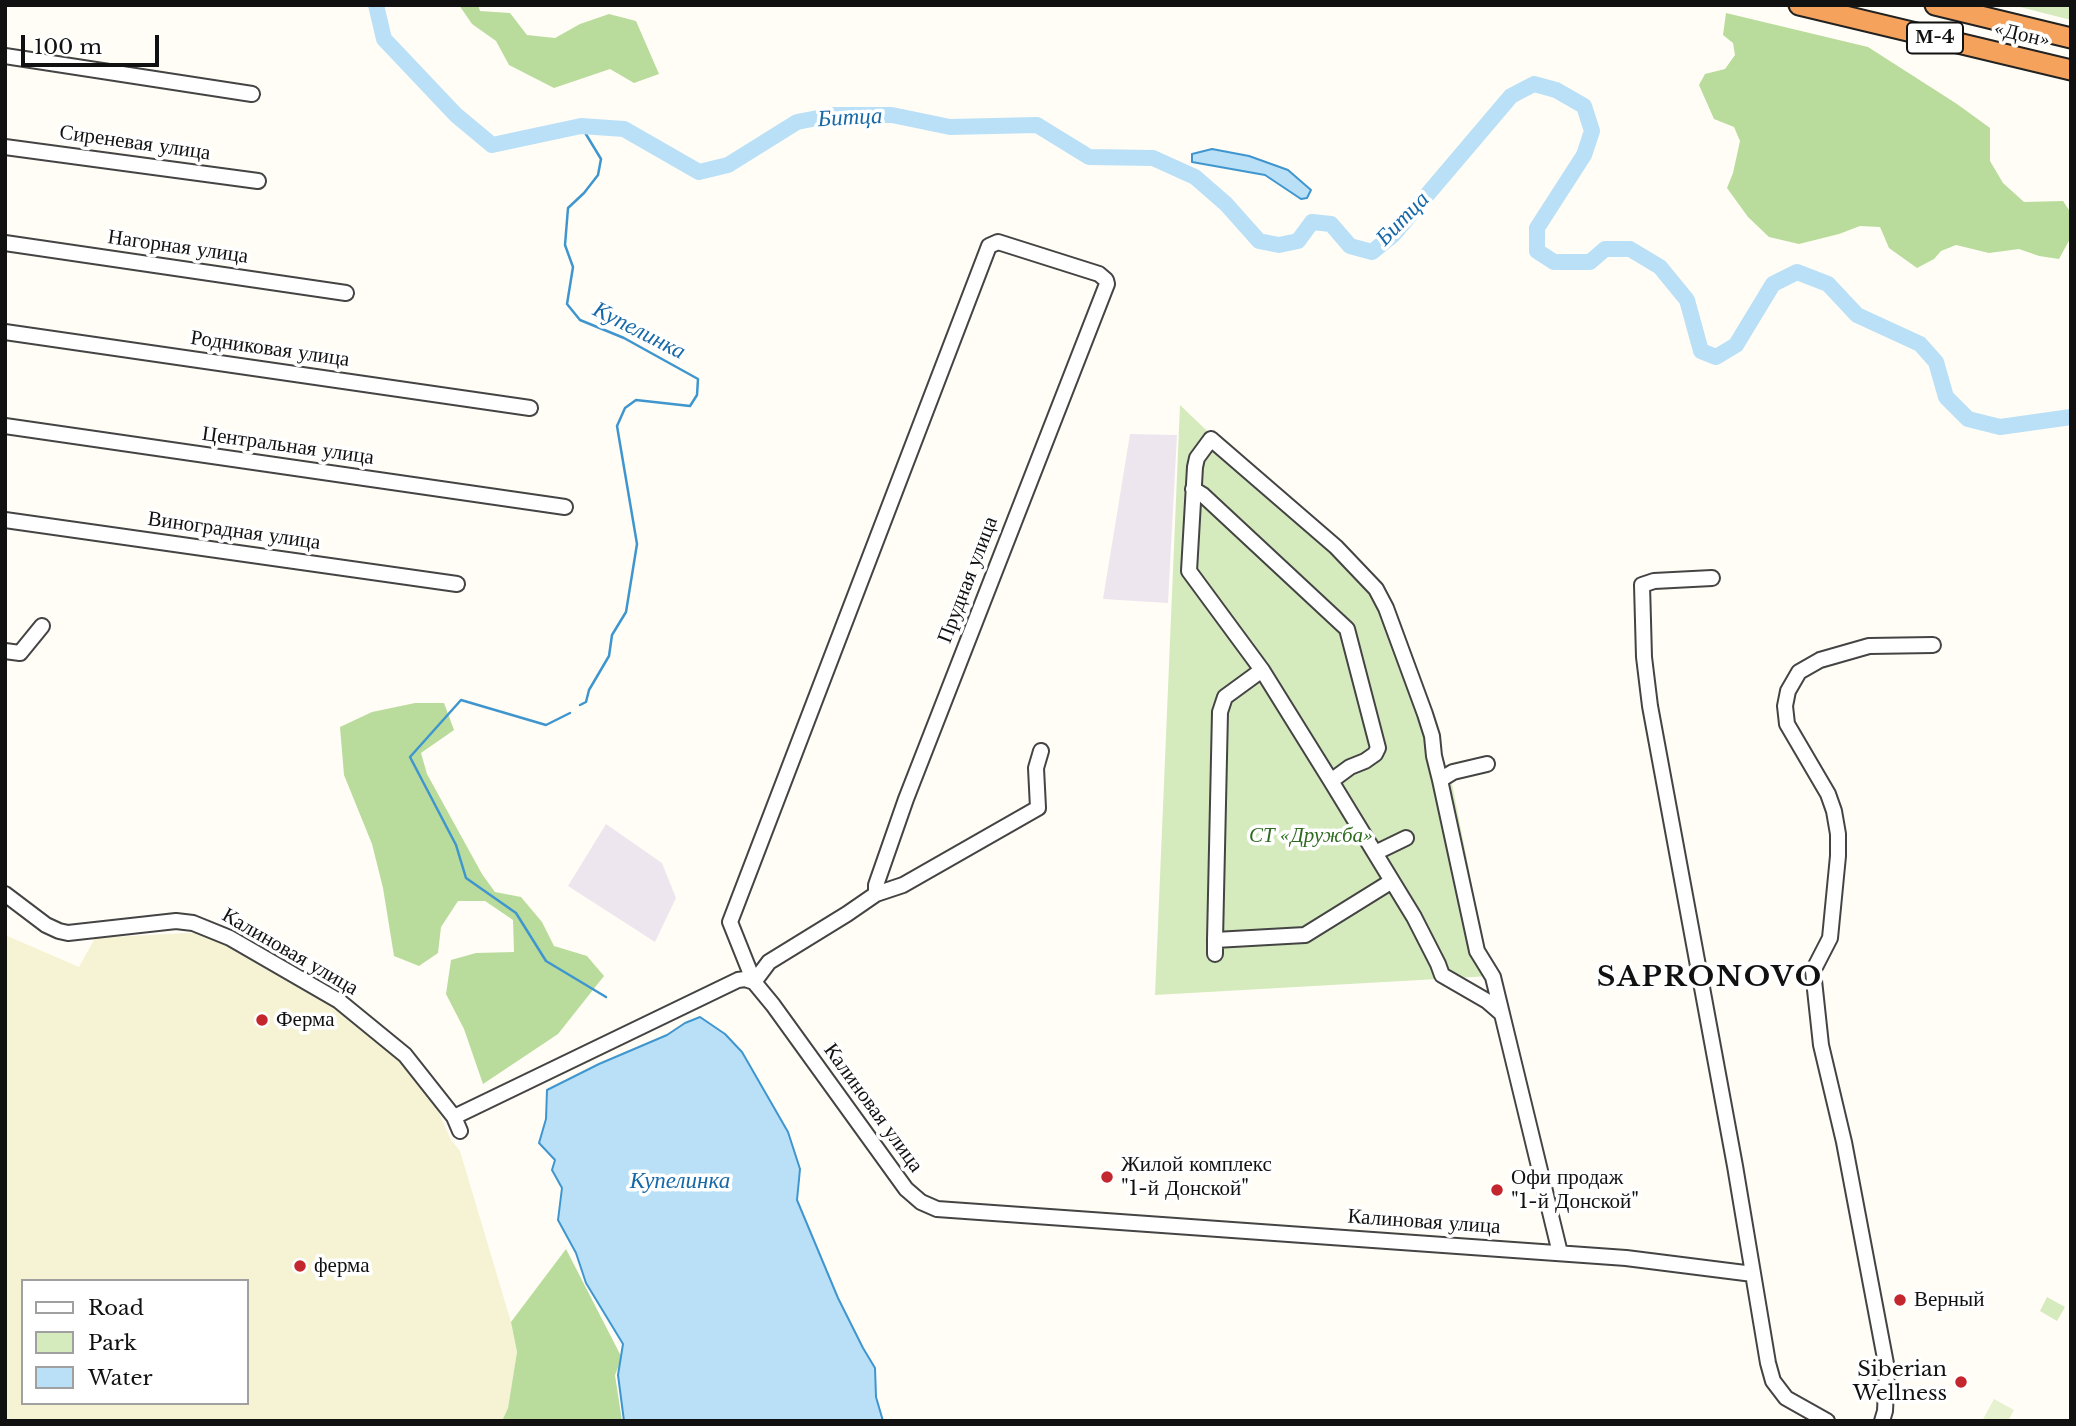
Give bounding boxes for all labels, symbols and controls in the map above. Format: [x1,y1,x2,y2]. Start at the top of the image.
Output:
street label: «Дон» [1992,16,2052,54]
scale bar [24,21,163,65]
road number: М-4 [1907,22,1963,54]
text: 100 m [34,34,102,60]
water label: Битца [817,103,883,133]
street label: Сиреневая улица [58,120,212,166]
water label: Битца [1371,186,1435,252]
street label: Нагорная улица [106,225,250,269]
water label: Купелинка [588,296,690,366]
street label: Родниковая улица [189,325,351,373]
street label: Центральная улица [200,421,376,471]
street label: Виноградная улица [146,506,322,556]
street label: Прудная улица [932,513,1004,647]
park label: СТ «Дружба» [1249,823,1373,849]
street label: Калиновая улица [217,903,363,1001]
district label: SAPRONOVO [1598,961,1822,995]
place label: Ферма [276,1007,335,1033]
marker: Ферма [254,1012,270,1028]
street label: Калиновая улица [818,1039,928,1177]
place label: Жилой комплекс "1-й Донской" [1121,1152,1272,1202]
place label: Офи продаж "1-й Донской" [1511,1165,1639,1215]
water label: Купелинка [630,1168,730,1196]
marker: Жилой комплекс "1-й Донской" [1099,1169,1115,1185]
marker: Офи продаж "1-й Донской" [1489,1182,1505,1198]
street label: Калиновая улица [1347,1204,1501,1240]
place label: ферма [314,1253,370,1279]
marker: ферма [292,1258,308,1274]
legend [21,1279,248,1405]
place label: Верный [1914,1287,1984,1313]
marker: Верный [1892,1292,1908,1308]
text: Road [88,1295,144,1321]
text: Park [88,1330,137,1356]
place label: Siberian Wellness [1853,1357,1947,1407]
text: Water [88,1365,152,1391]
marker: Siberian Wellness [1953,1374,1969,1390]

